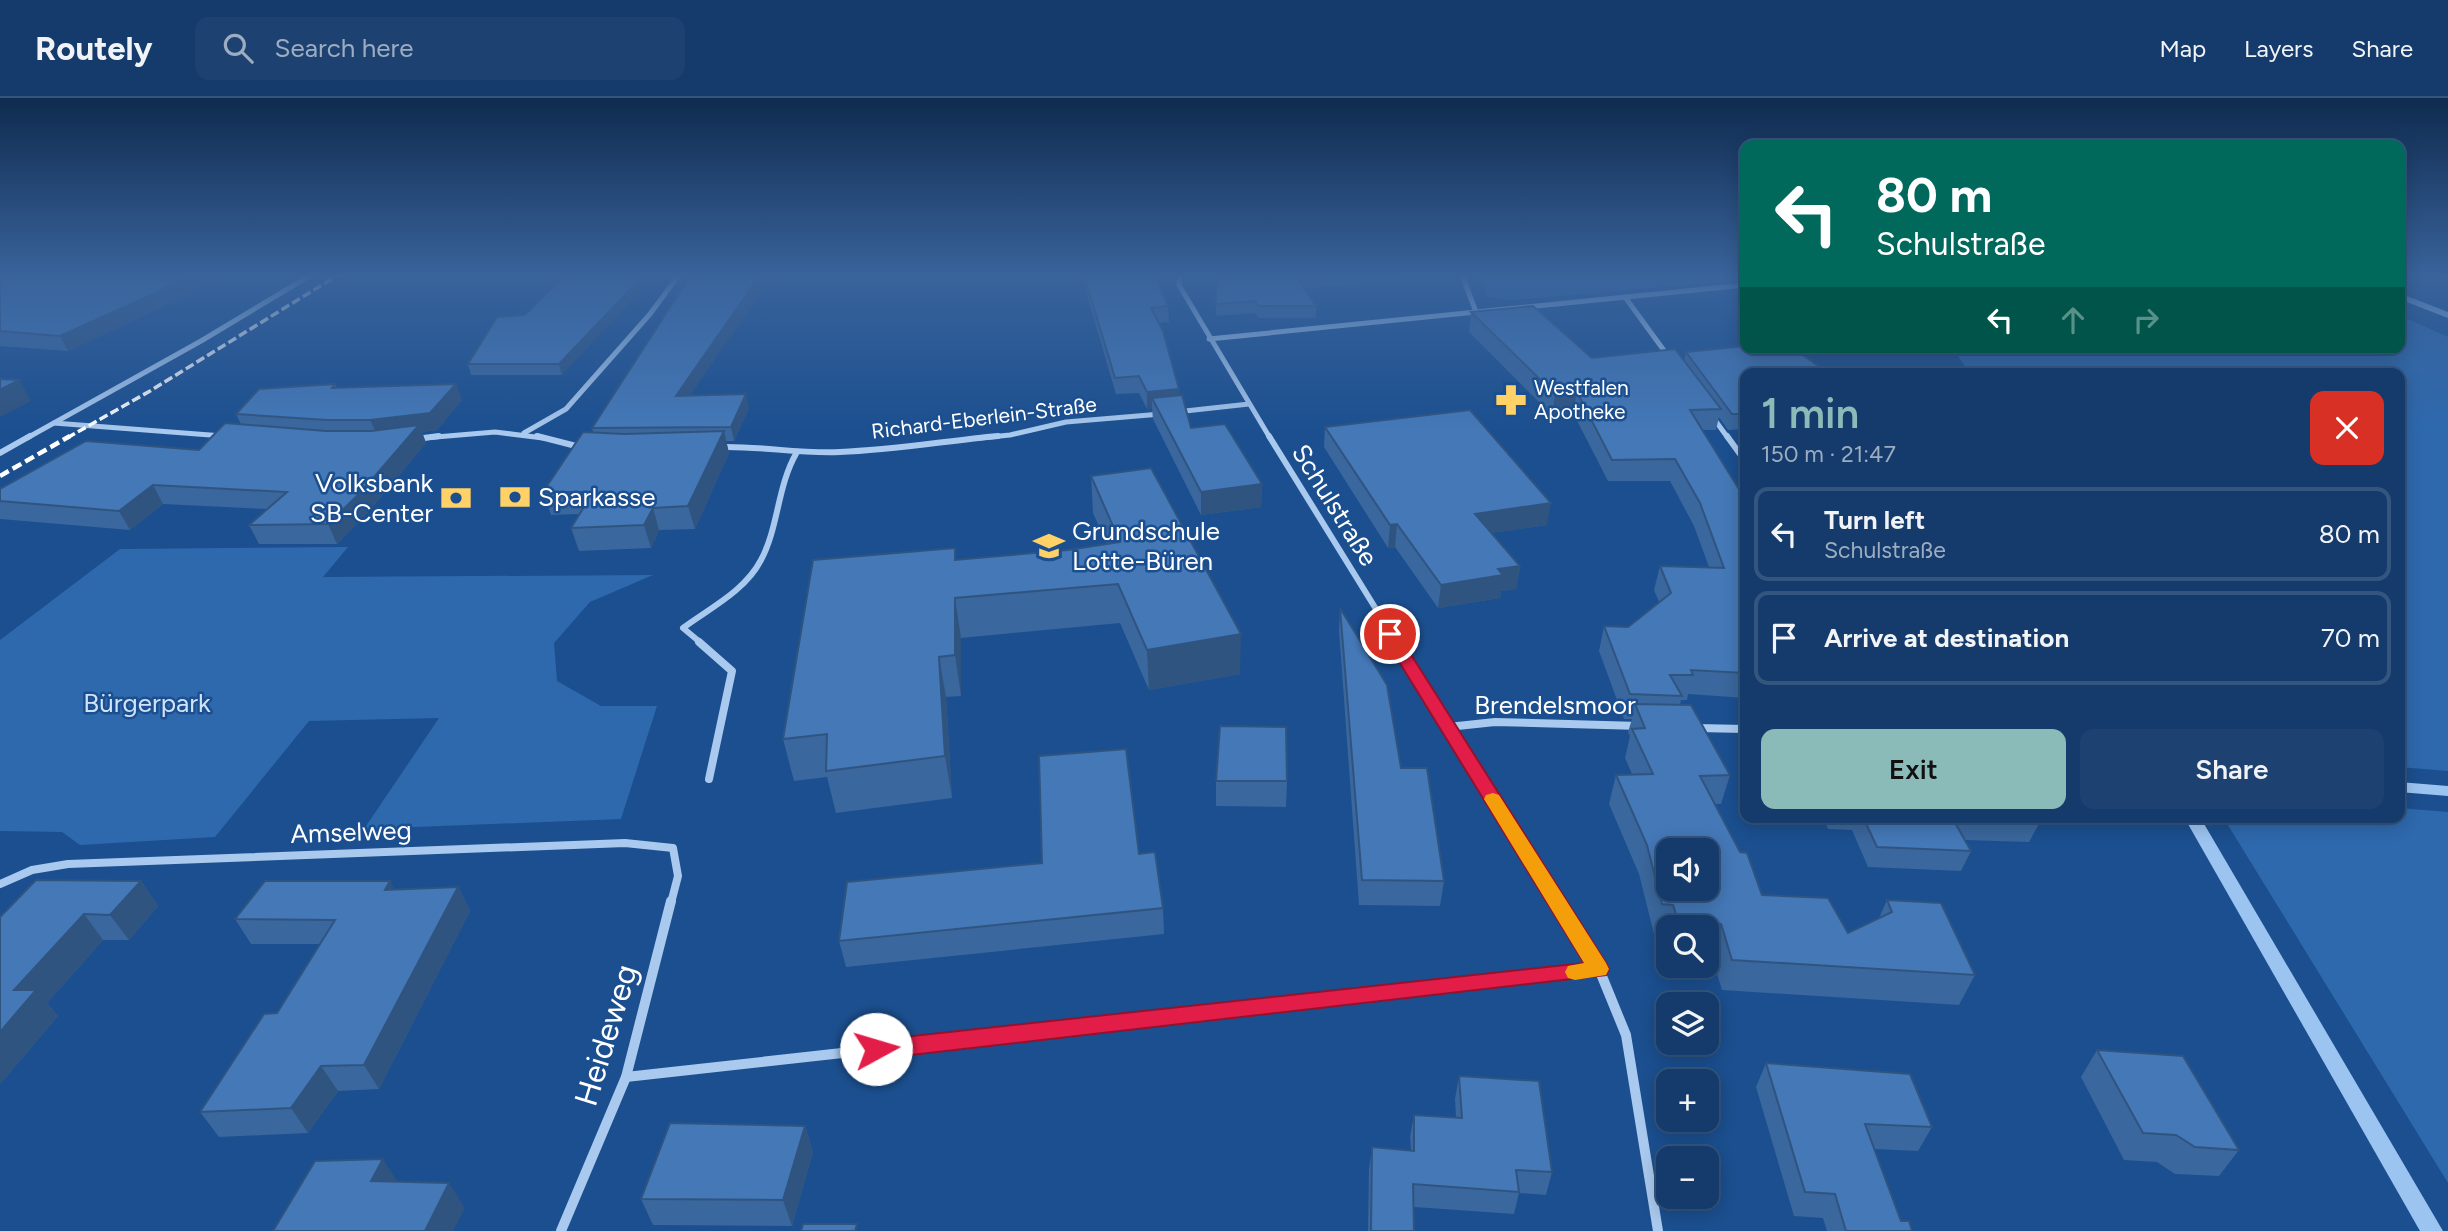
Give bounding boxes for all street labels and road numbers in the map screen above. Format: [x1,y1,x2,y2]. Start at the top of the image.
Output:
street label: Richard-Eberlein-Straße [870,391,1098,444]
street label: Schulstraße [1285,438,1385,572]
street label: Brendelsmoor [1474,689,1636,721]
street label: Amselweg [290,814,412,850]
street label: Heideweg [567,960,645,1110]

